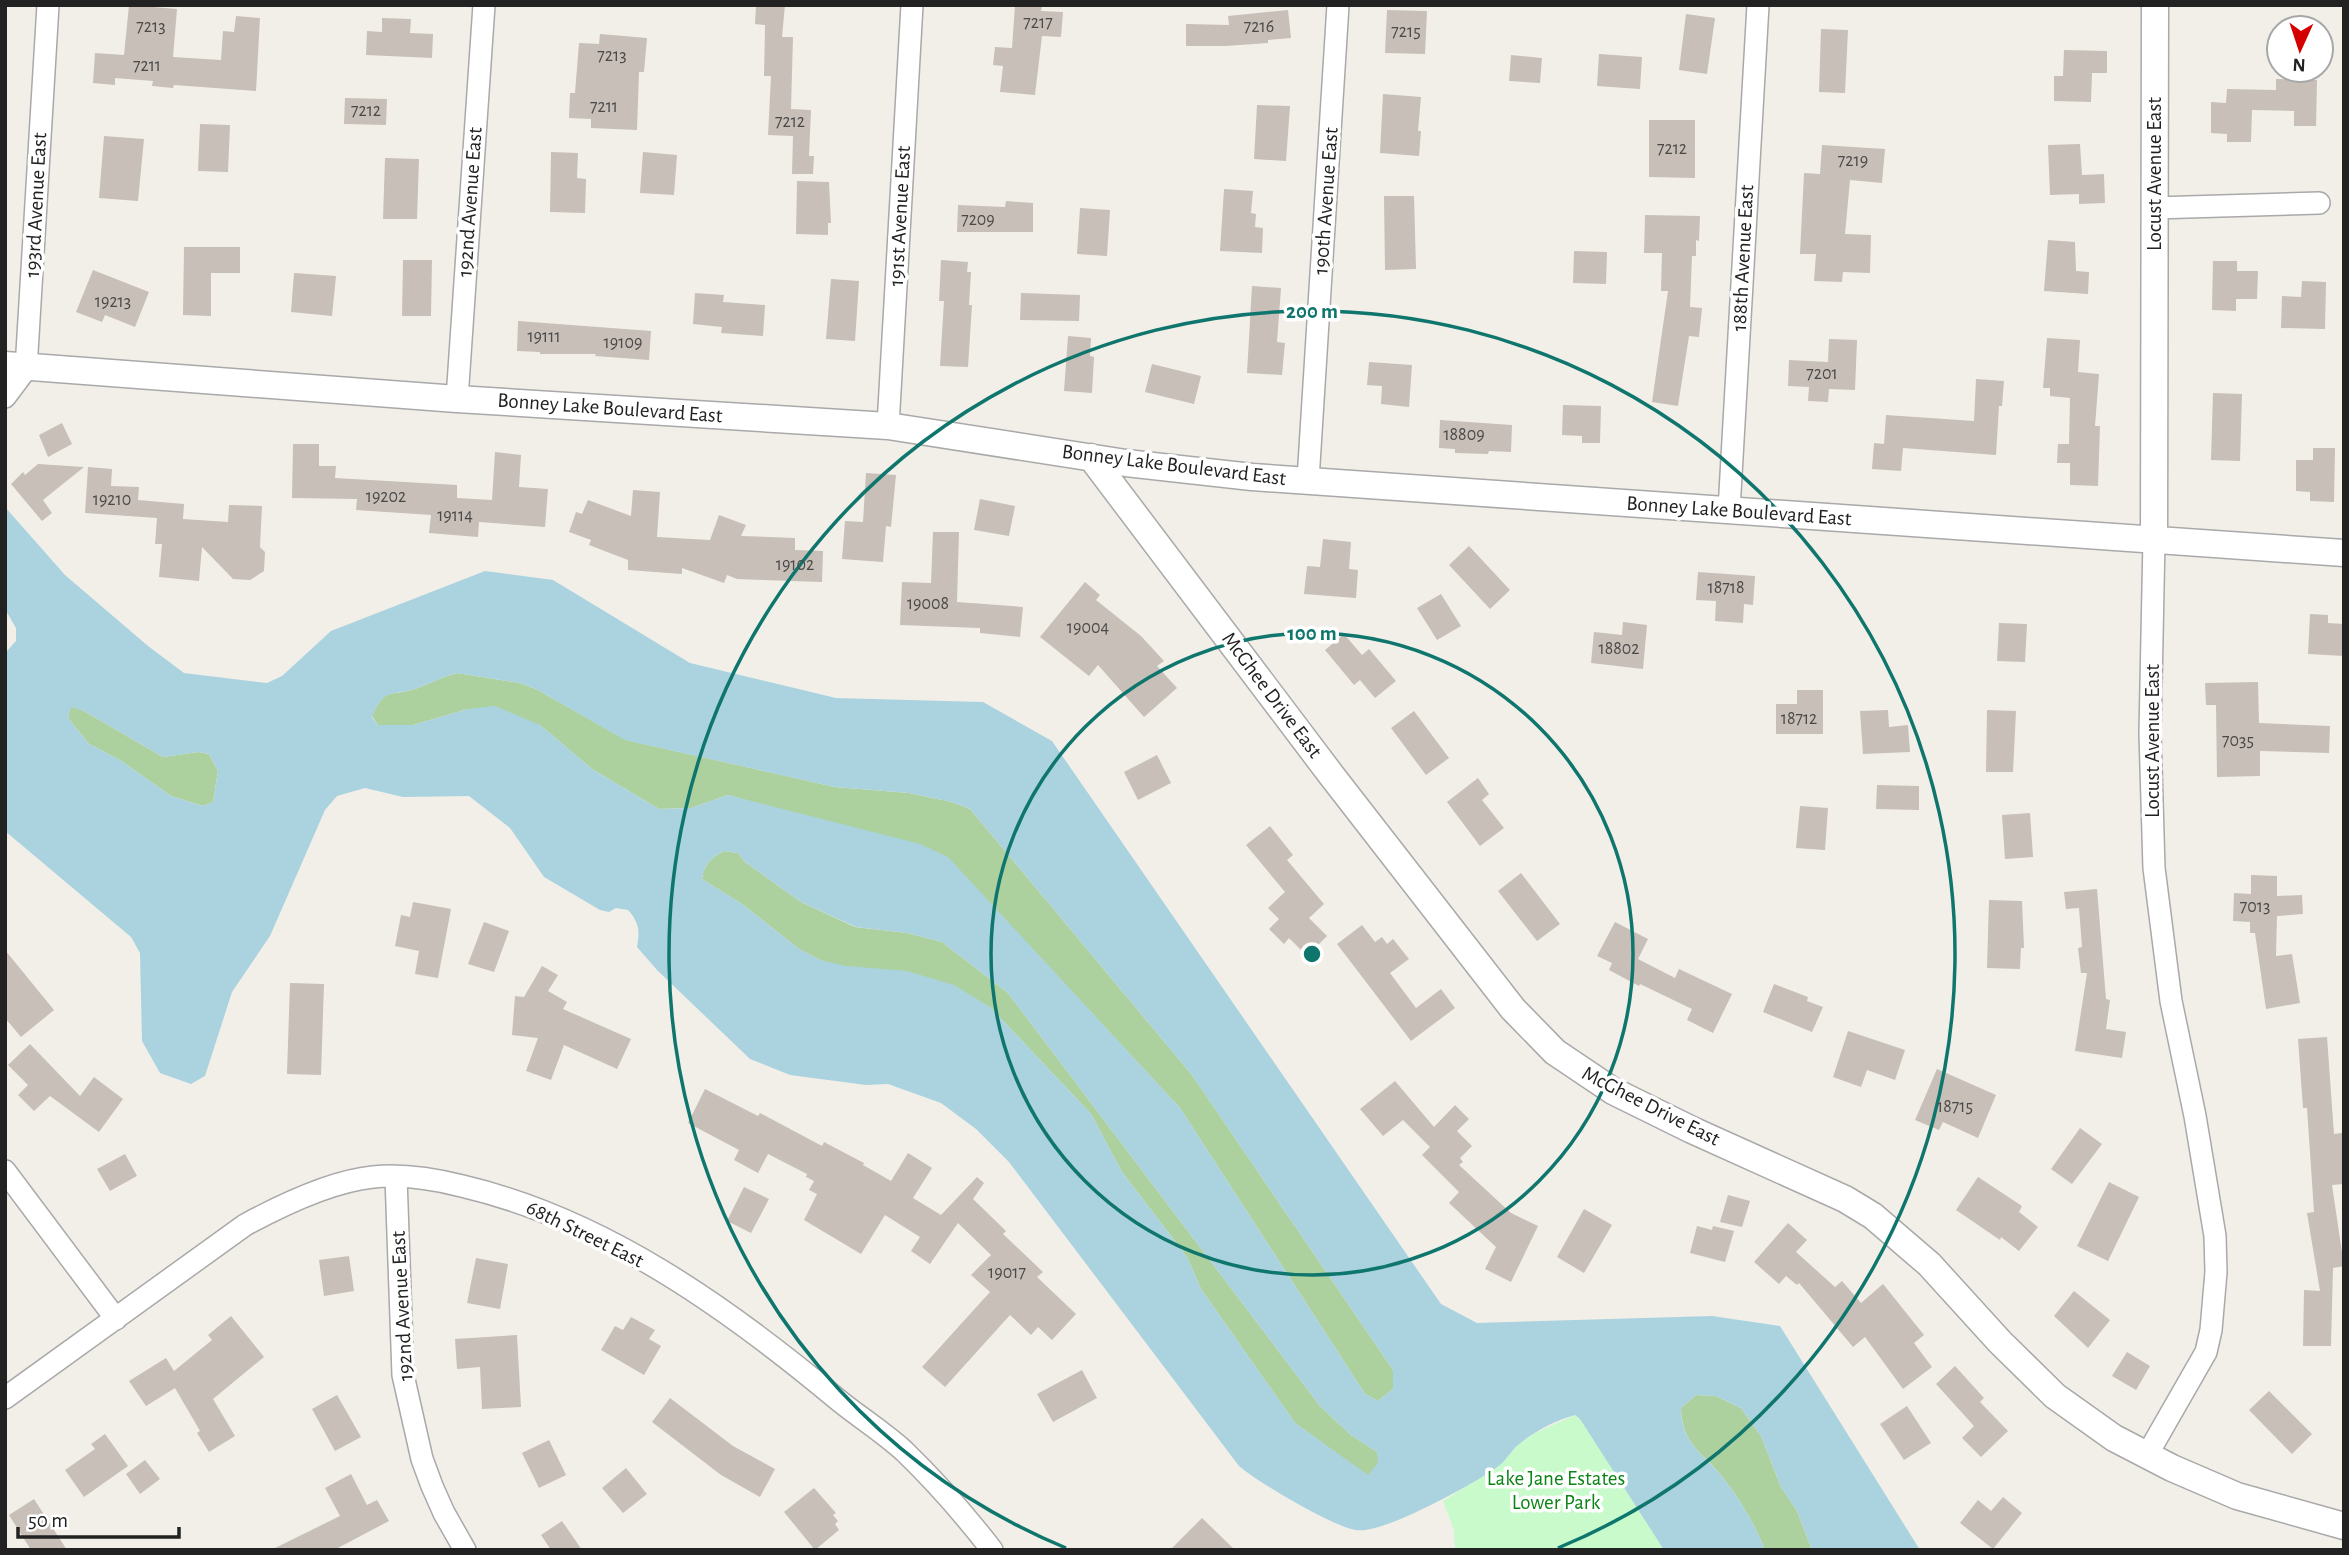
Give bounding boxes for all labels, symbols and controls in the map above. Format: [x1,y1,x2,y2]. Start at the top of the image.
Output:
house number: 7217 [1023,14,1053,32]
north arrow [2265,14,2335,84]
house number: 7213 [136,18,166,36]
house number: 7216 [1244,18,1274,36]
house number: 7215 [1391,23,1421,41]
house number: 7213 [597,47,627,65]
text: N [2292,55,2306,74]
house number: 7211 [133,57,161,75]
street label: Locust Avenue East [2144,97,2165,251]
house number: 7211 [590,98,618,116]
house number: 7212 [351,102,381,120]
house number: 7212 [775,113,805,131]
street label: 192nd Avenue East [454,126,486,278]
street label: 190th Avenue East [1310,126,1342,275]
street label: 193rd Avenue East [22,132,50,278]
house number: 7212 [1657,140,1687,158]
street label: 191st Avenue East [886,145,914,287]
house number: 7219 [1838,152,1868,170]
street label: 188th Avenue East [1729,184,1757,332]
house number: 7209 [961,211,995,229]
house number: 19213 [95,293,131,311]
text: 200 m [1286,301,1338,322]
house number: 19111 [527,328,561,346]
house number: 19109 [604,334,642,352]
house number: 7201 [1806,365,1838,383]
street label: Bonney Lake Boulevard East [497,390,724,426]
house number: 18809 [1443,426,1485,444]
street label: Bonney Lake Boulevard East [1061,441,1288,489]
house number: 19202 [366,488,406,506]
house number: 19210 [93,491,131,509]
street label: Bonney Lake Boulevard East [1626,493,1853,529]
house number: 19114 [437,507,473,525]
house number: 19102 [776,556,814,574]
house number: 18718 [1708,579,1744,597]
house number: 19008 [907,595,949,613]
house number: 19004 [1067,619,1109,637]
text: 100 m [1287,623,1337,644]
street label: McGhee Drive East [1218,628,1326,762]
house number: 18802 [1599,640,1639,658]
street label: Locust Avenue East [2142,664,2163,818]
house number: 18712 [1781,710,1817,728]
house number: 7035 [2222,732,2254,750]
house number: 7013 [2240,898,2270,916]
centre of rings [1300,942,1324,966]
street label: McGhee Drive East [1579,1062,1723,1150]
house number: 18715 [1937,1098,1973,1116]
street label: 68th Street East [523,1197,647,1272]
street label: 192nd Avenue East [388,1230,416,1382]
house number: 19017 [988,1264,1026,1282]
park label: Lake Jane Estates Lower Park [1487,1468,1625,1513]
scale bar [18,1496,178,1540]
text: 50 m [28,1510,68,1531]

